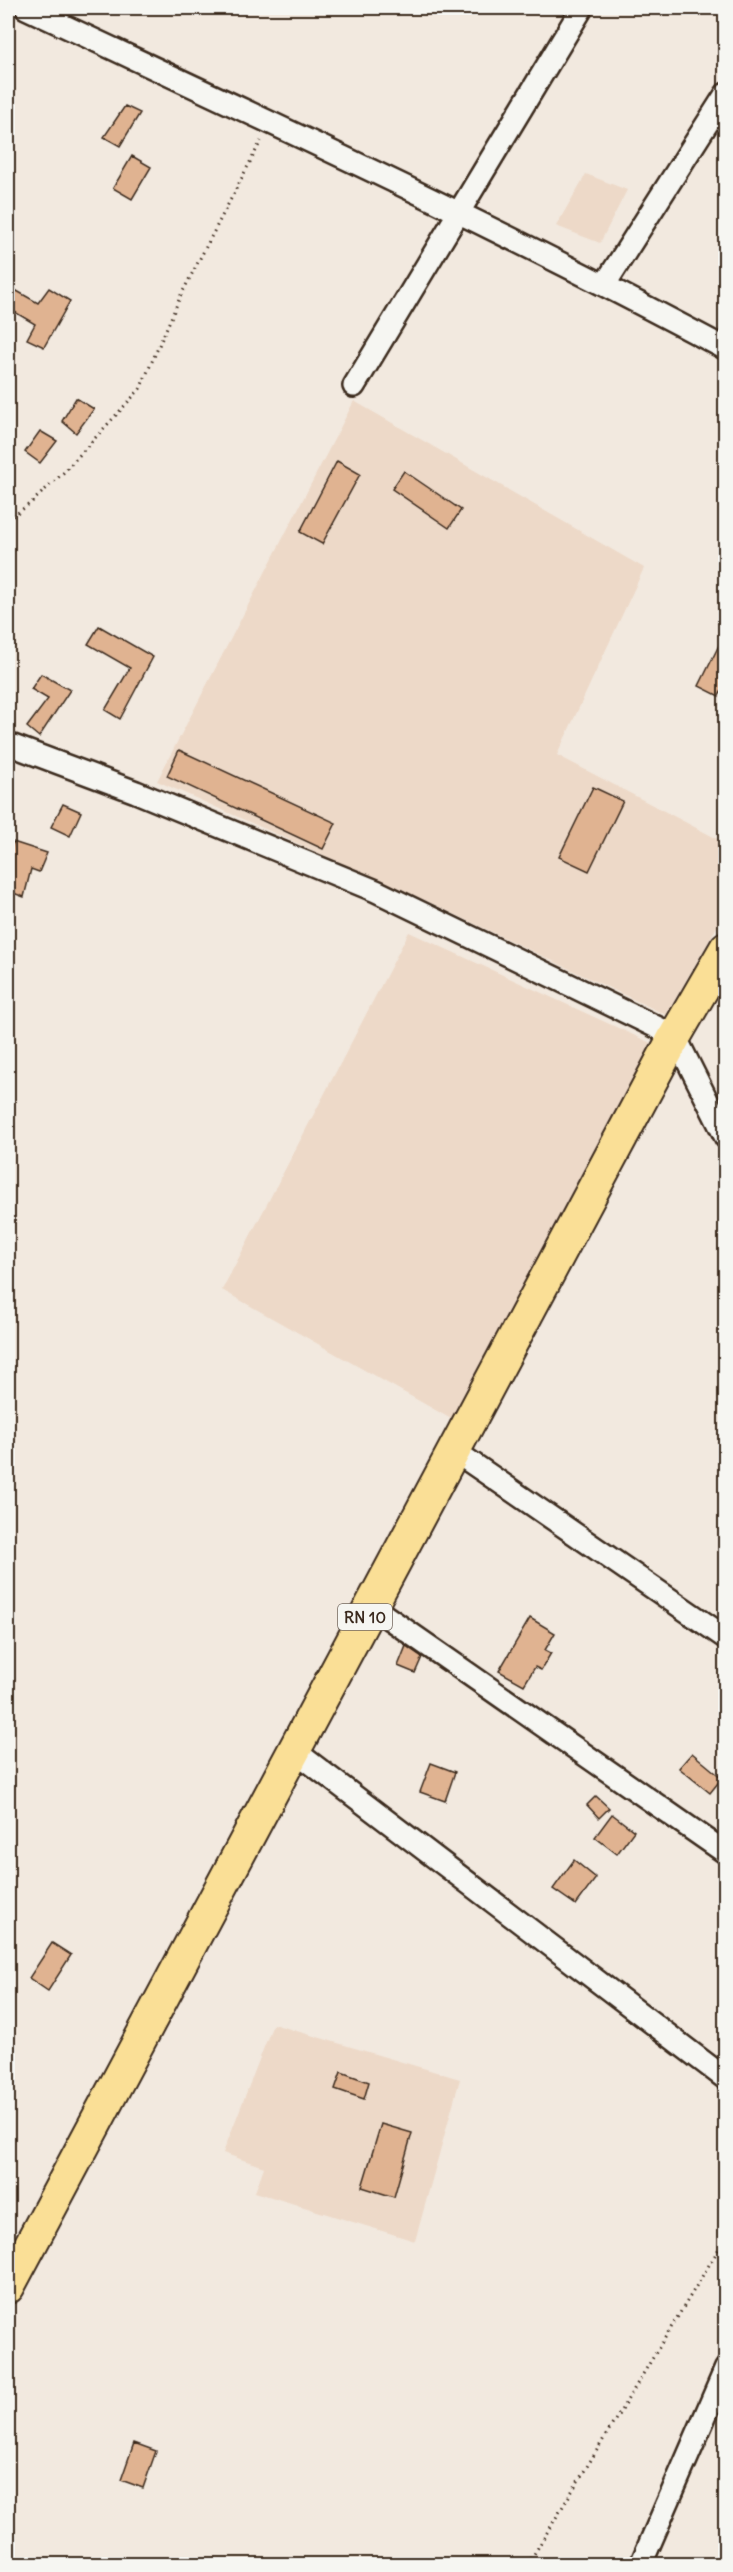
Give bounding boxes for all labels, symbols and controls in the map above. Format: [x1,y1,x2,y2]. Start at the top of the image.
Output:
road number: RN 10 [338,1604,392,1630]

